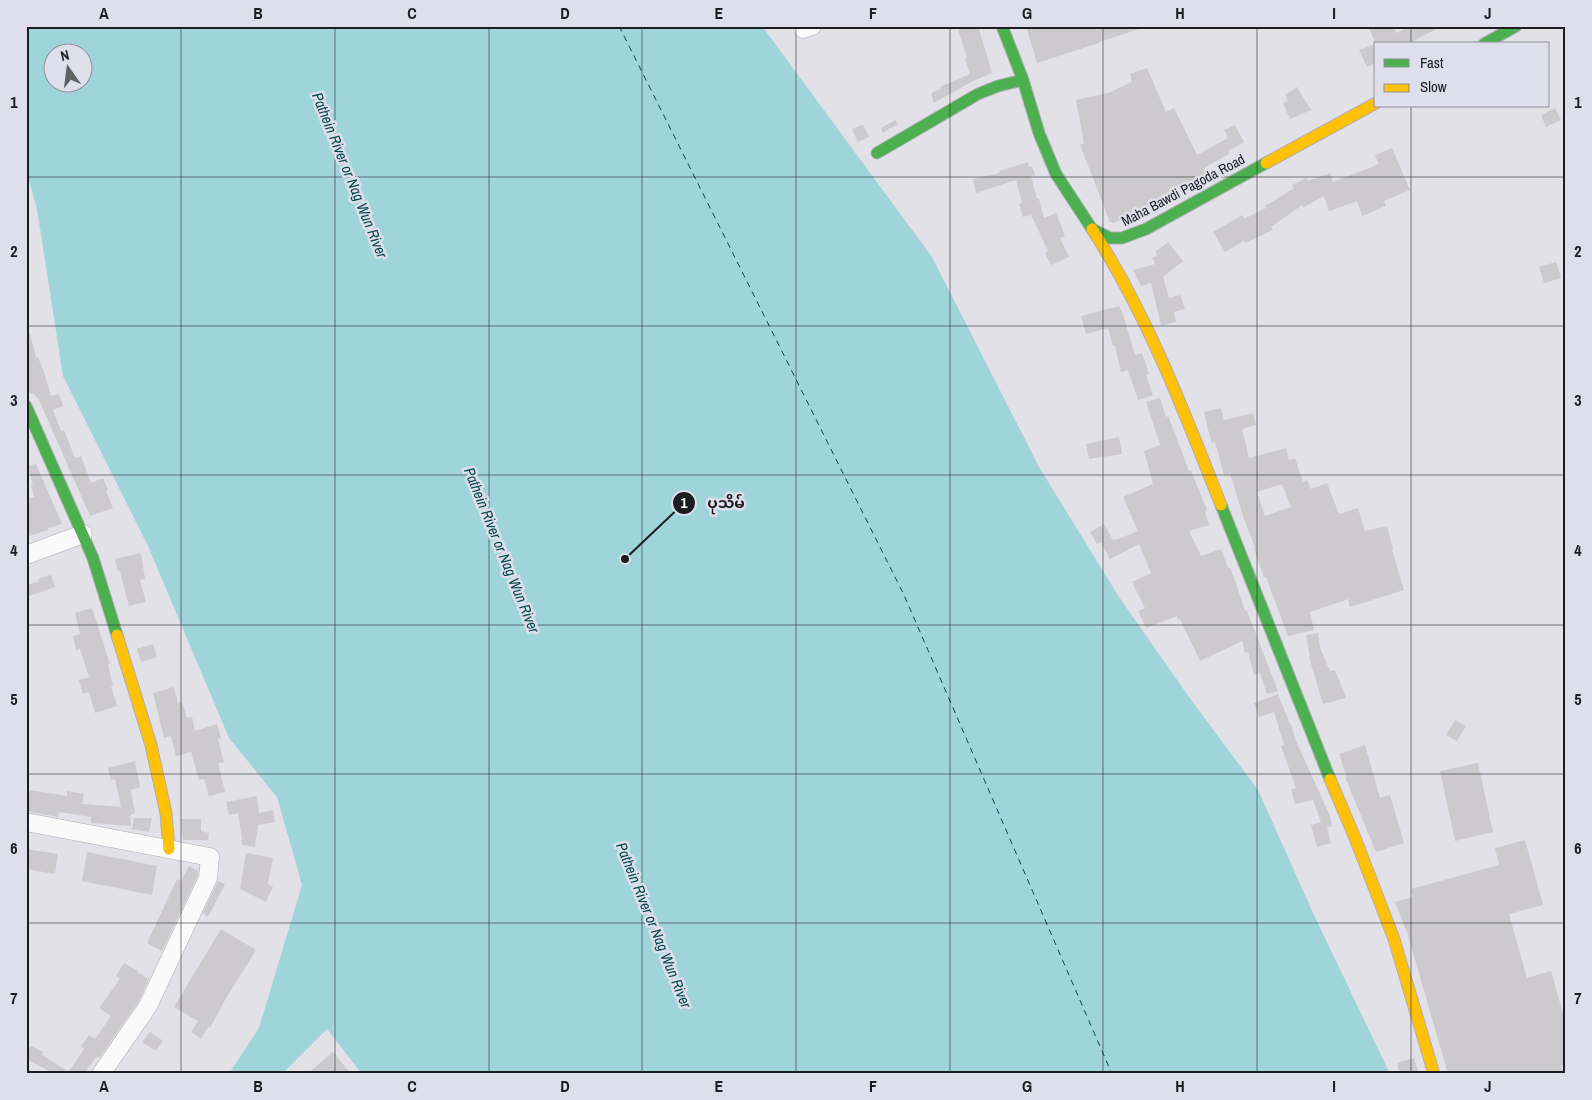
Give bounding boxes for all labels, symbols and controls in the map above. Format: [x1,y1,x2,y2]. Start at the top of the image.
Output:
text: A [99,2,109,24]
text: B [253,2,263,24]
text: C [407,2,417,24]
text: D [560,2,570,24]
text: E [715,2,724,24]
text: F [869,2,877,24]
text: G [1022,2,1032,24]
text: H [1175,2,1185,24]
text: I [1332,2,1336,24]
text: J [1484,2,1492,24]
north arrow [42,42,92,92]
legend [1374,42,1550,108]
text: N [59,46,71,65]
text: Fast [1420,52,1444,73]
text: Slow [1420,76,1447,97]
water label: Pathein River or Nag Wun River [307,89,393,262]
text: 1 [10,91,18,113]
text: 1 [1574,91,1582,113]
street label: Maha Bawdi Pagoda Road [1118,150,1248,230]
text: 2 [10,240,18,262]
text: 2 [1574,240,1582,262]
text: 3 [10,389,18,411]
text: 3 [1574,389,1582,411]
water label: Pathein River or Nag Wun River [459,464,545,637]
callout: ပုသိမ် [672,488,755,518]
text: 1 [681,492,688,513]
text: ပုသိမ် [707,492,745,515]
text: 4 [10,539,18,561]
text: 4 [1574,539,1582,561]
text: 5 [10,688,18,710]
text: 5 [1574,688,1582,710]
text: 6 [10,837,18,859]
text: 6 [1574,837,1582,859]
water label: Pathein River or Nag Wun River [611,839,697,1012]
text: 7 [10,987,18,1009]
text: 7 [1574,987,1582,1009]
text: A [99,1075,109,1097]
text: B [253,1075,263,1097]
text: C [407,1075,417,1097]
text: D [560,1075,570,1097]
text: E [715,1075,724,1097]
text: F [869,1075,877,1097]
text: G [1022,1075,1032,1097]
text: H [1175,1075,1185,1097]
text: I [1332,1075,1336,1097]
text: J [1484,1075,1492,1097]

